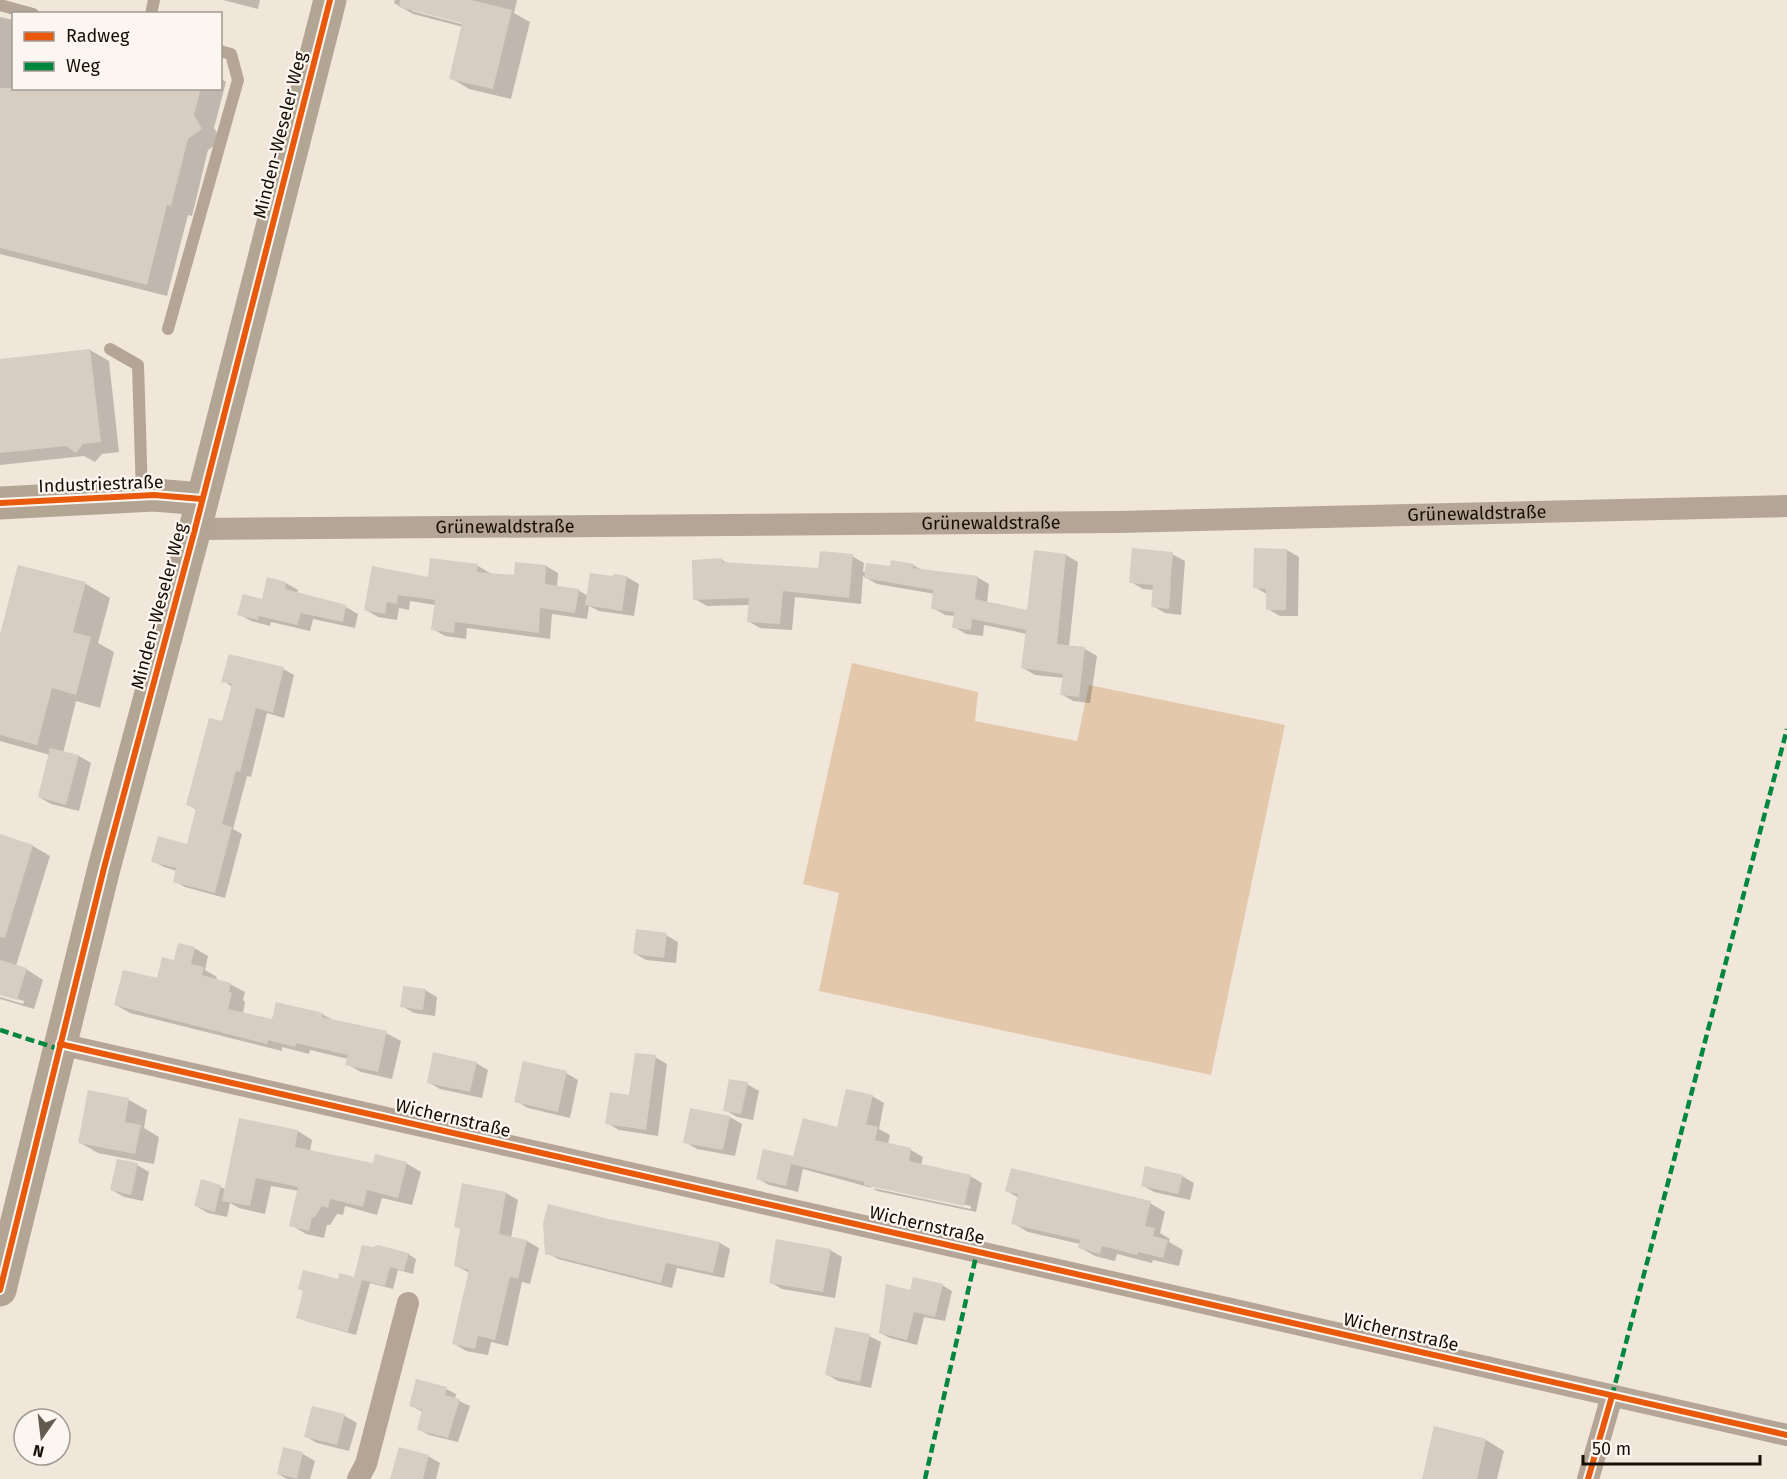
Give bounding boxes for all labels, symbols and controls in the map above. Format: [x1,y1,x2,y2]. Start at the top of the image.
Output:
legend [12,12,222,90]
text: Radweg [66,25,130,47]
street label: Minden-Weseler Weg [249,49,312,221]
text: Weg [66,55,100,77]
street label: Industriestraße [38,471,164,497]
street label: Grünewaldstraße [1407,501,1547,526]
street label: Grünewaldstraße [921,511,1061,534]
street label: Grünewaldstraße [435,515,575,538]
street label: Minden-Weseler Weg [126,520,192,692]
street label: Wichernstraße [393,1094,513,1142]
street label: Wichernstraße [867,1201,987,1249]
street label: Wichernstraße [1341,1308,1461,1356]
north arrow [12,1407,72,1467]
scale bar [1583,1428,1760,1466]
text: 50 m [1592,1438,1631,1460]
text: N [31,1441,46,1462]

